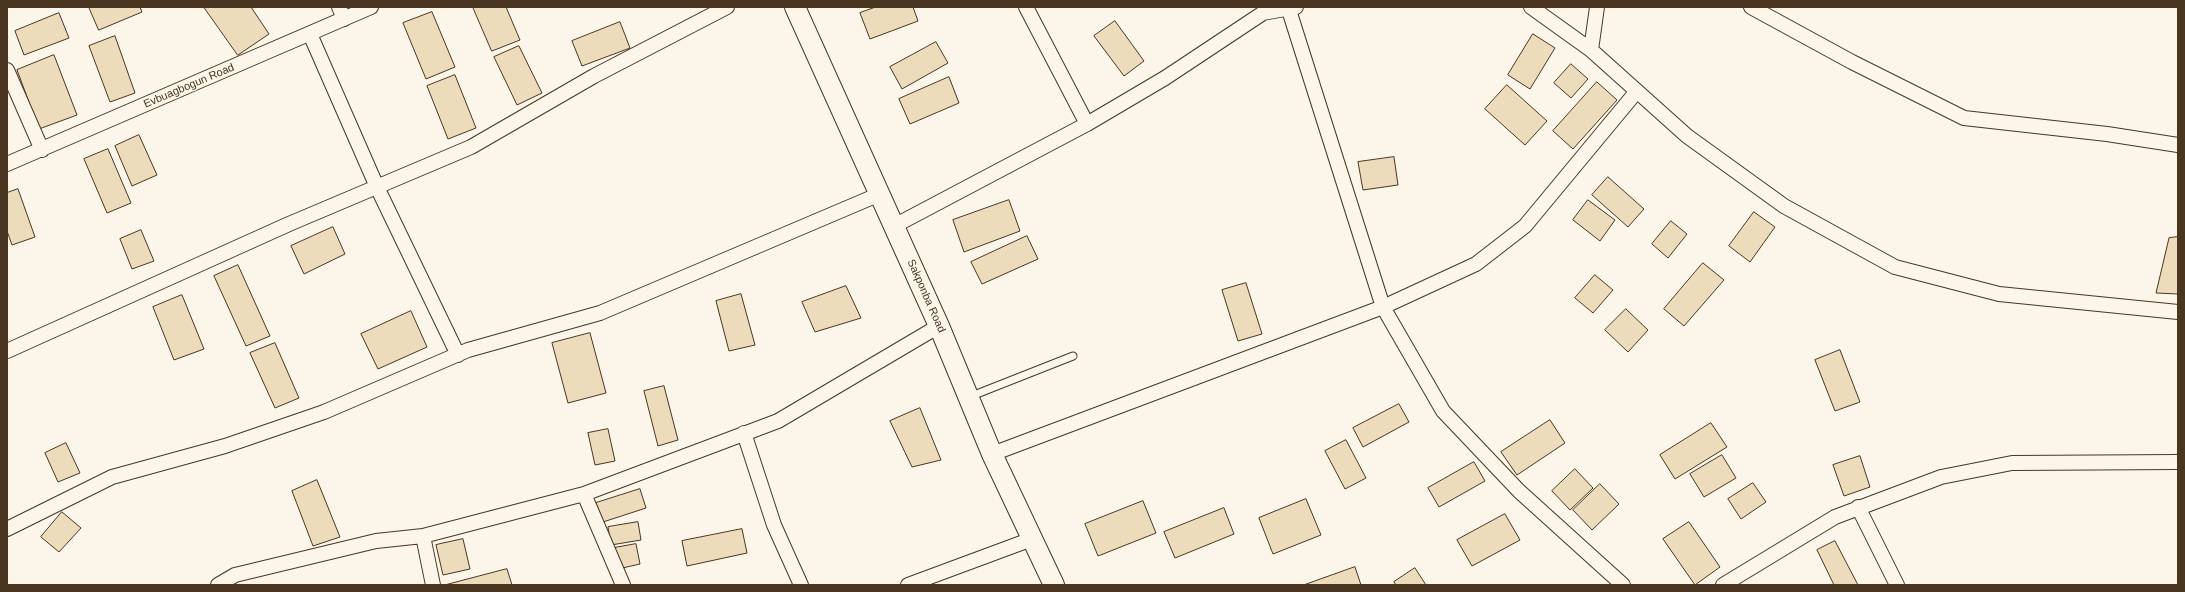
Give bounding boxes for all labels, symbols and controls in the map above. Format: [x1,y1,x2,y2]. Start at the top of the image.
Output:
street label: Evbuagbogun Road [142,61,236,111]
street label: Sakponba Road [904,257,948,335]

